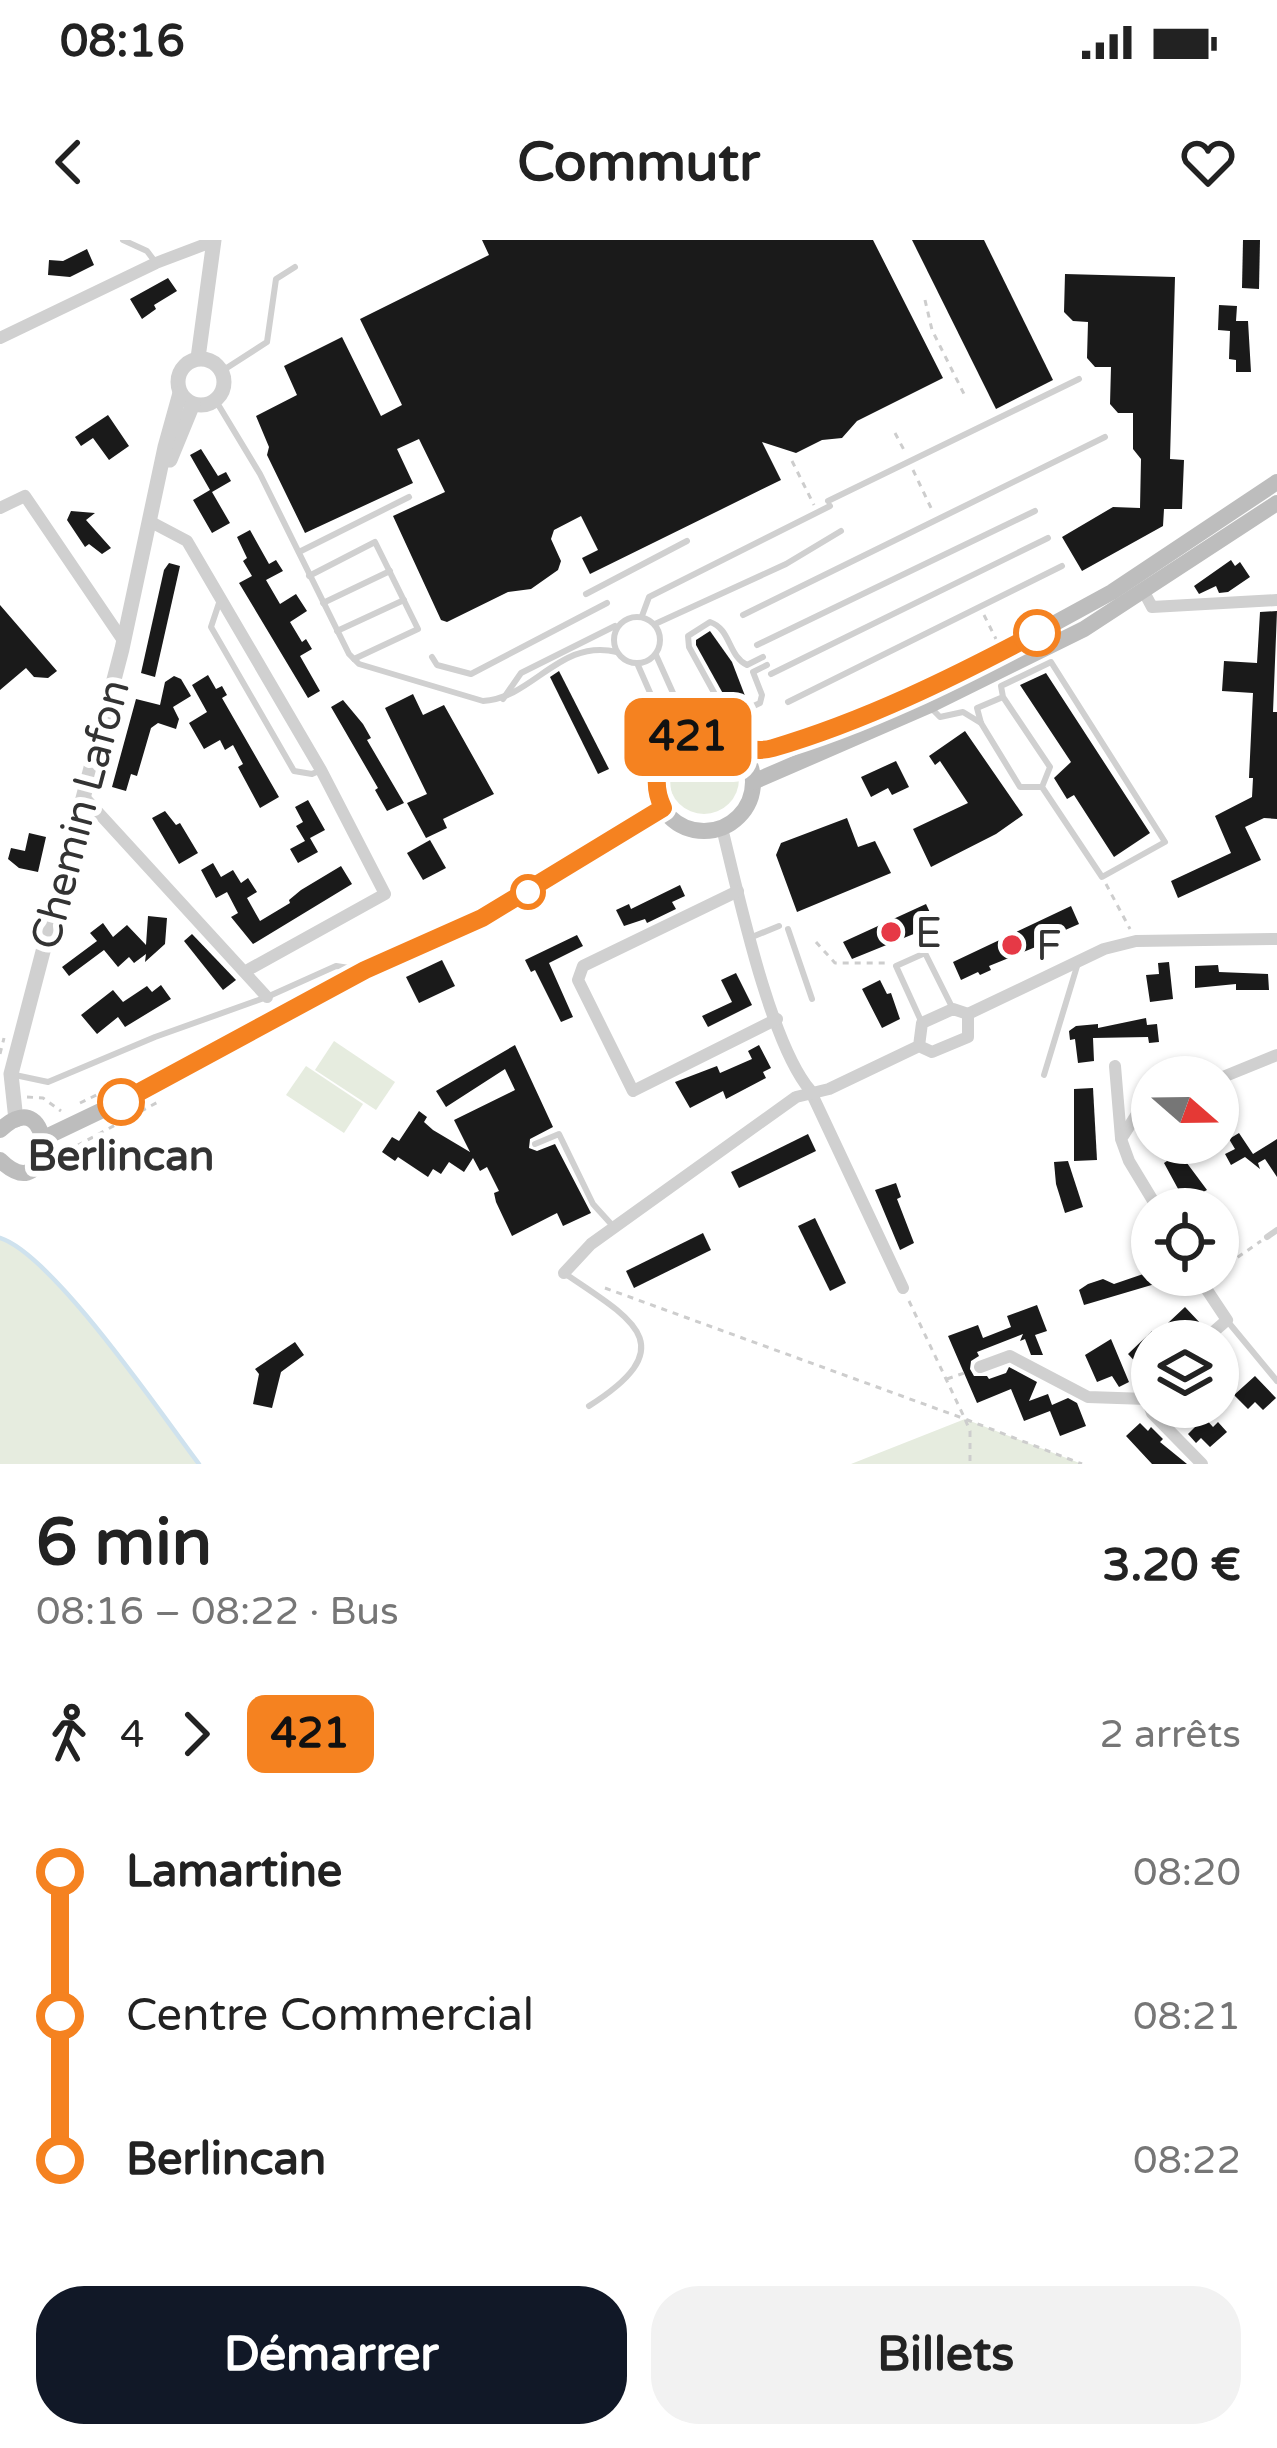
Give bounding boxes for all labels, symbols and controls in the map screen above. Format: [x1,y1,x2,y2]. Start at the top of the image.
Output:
text: 08:16 [60,15,185,69]
icon: back [36,129,102,195]
icon: heart [1175,129,1241,195]
text: Commutr [517,130,760,195]
unlabelled marker [1015,611,1059,655]
street label: Chemin Lafon [20,674,141,955]
line badge: 421 [619,698,757,776]
text: 421 [648,711,728,762]
unlabelled marker [512,876,544,908]
place label: E [915,908,942,959]
marker: E [878,919,904,945]
place label: F [1036,921,1062,972]
marker: F [999,932,1025,958]
north arrow [1131,1056,1239,1164]
map controls [1131,1056,1239,1428]
marker: Berlincan [99,1080,143,1124]
place label: Berlincan [28,1131,214,1182]
button: locate [1131,1188,1239,1296]
button: layers [1131,1320,1239,1428]
text: 6 min [36,1503,212,1583]
text: 3.20 € [1102,1539,1241,1593]
text: 08:16 – 08:22 · Bus [36,1588,399,1635]
icon: walk [36,1701,102,1767]
icon: forward [163,1701,229,1767]
text: 421 [271,1708,350,1759]
text: 4 [120,1711,145,1758]
text: 2 arrêts [1099,1711,1241,1758]
text: Lamartine [126,1845,342,1899]
text: 08:20 [1133,1849,1241,1896]
text: Centre Commercial [126,1989,534,2043]
text: 08:21 [1133,1993,1241,2040]
text: Berlincan [126,2133,326,2187]
text: 08:22 [1133,2137,1241,2184]
button: Démarrer [36,2286,627,2424]
button: Billets [651,2286,1241,2424]

